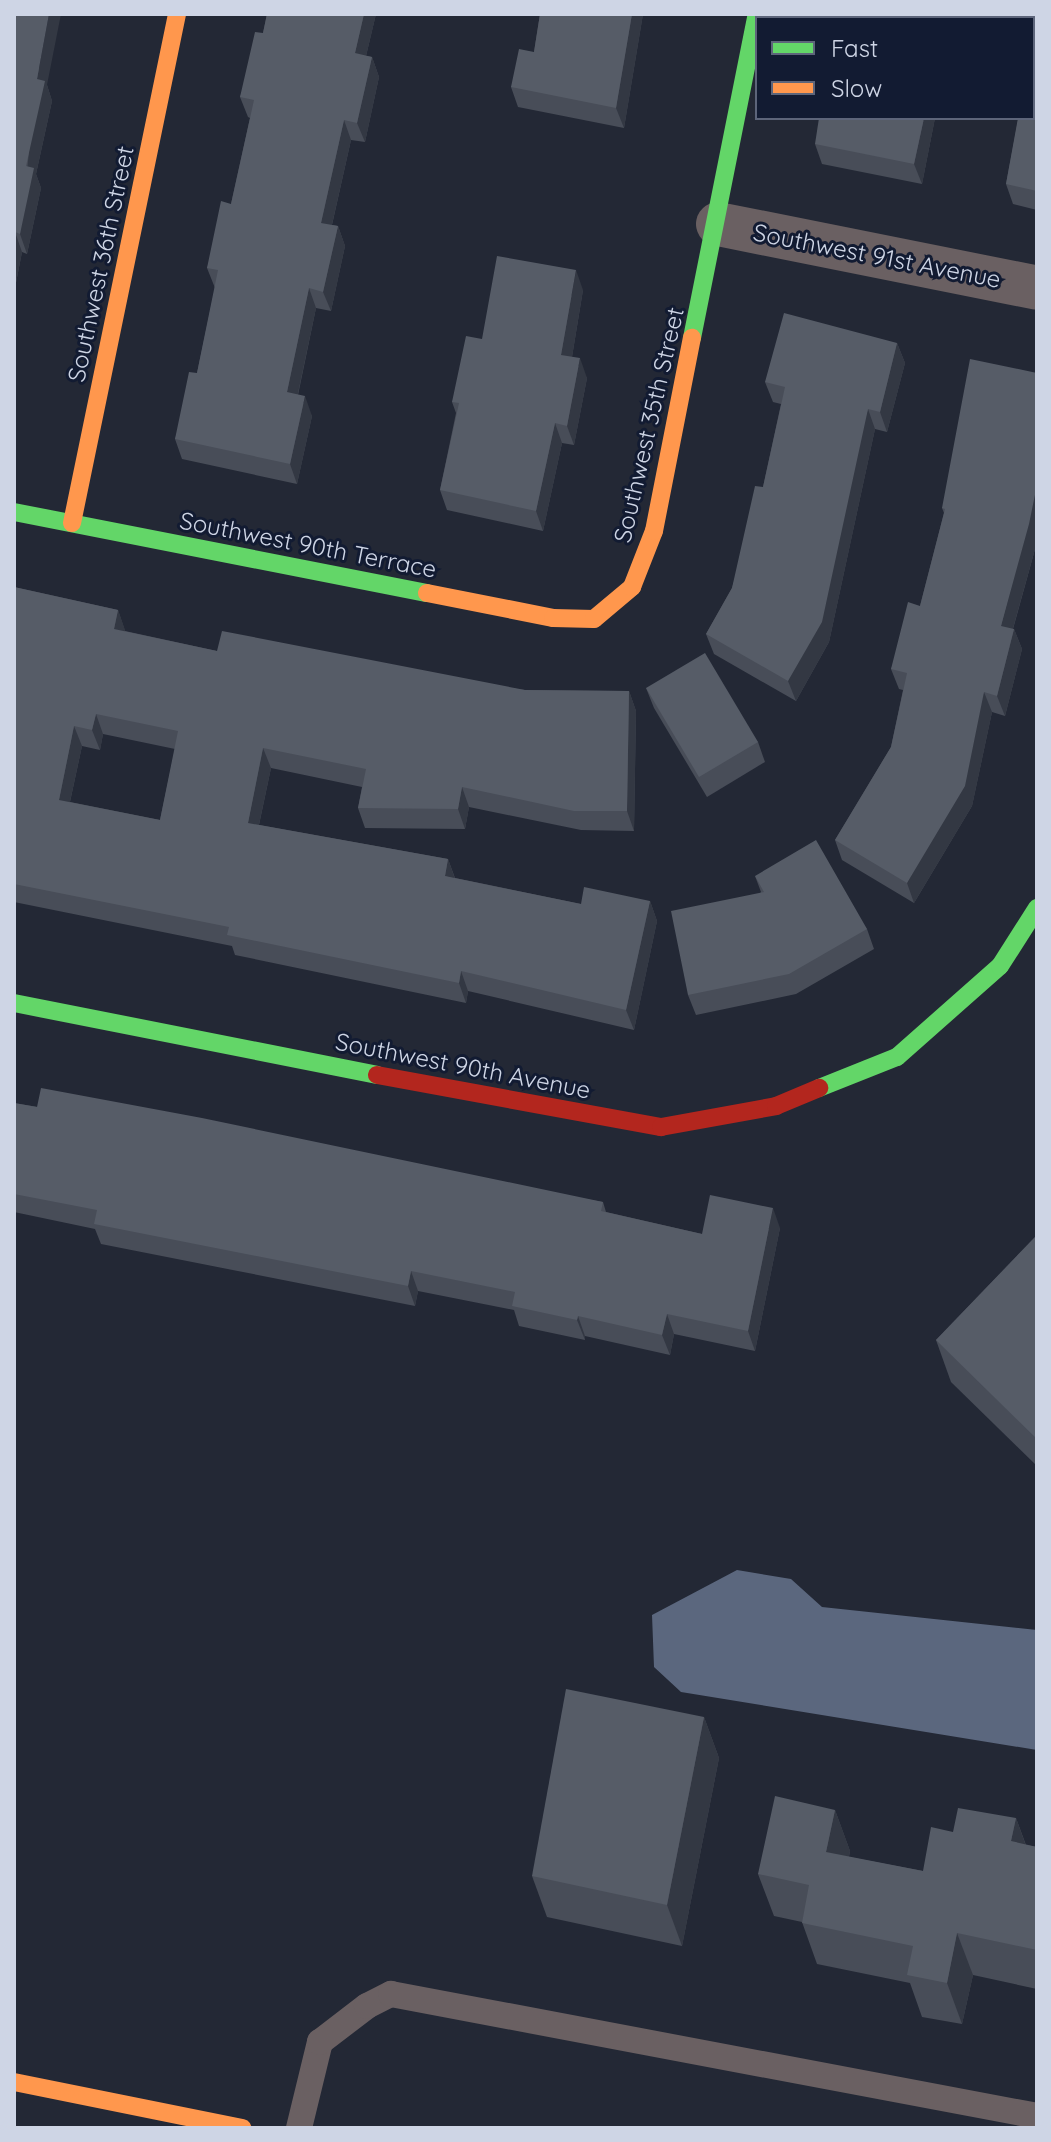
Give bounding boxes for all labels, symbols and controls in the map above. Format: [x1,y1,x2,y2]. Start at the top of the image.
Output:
legend [755,16,1035,120]
text: Fast [831,33,878,63]
text: Slow [831,73,882,103]
street label: Southwest 36th Street [62,143,140,385]
street label: Southwest 91st Avenue [751,218,1003,294]
street label: Southwest 35th Street [608,305,690,545]
street label: Southwest 90th Terrace [177,506,439,584]
street label: Southwest 90th Avenue [333,1027,593,1105]

